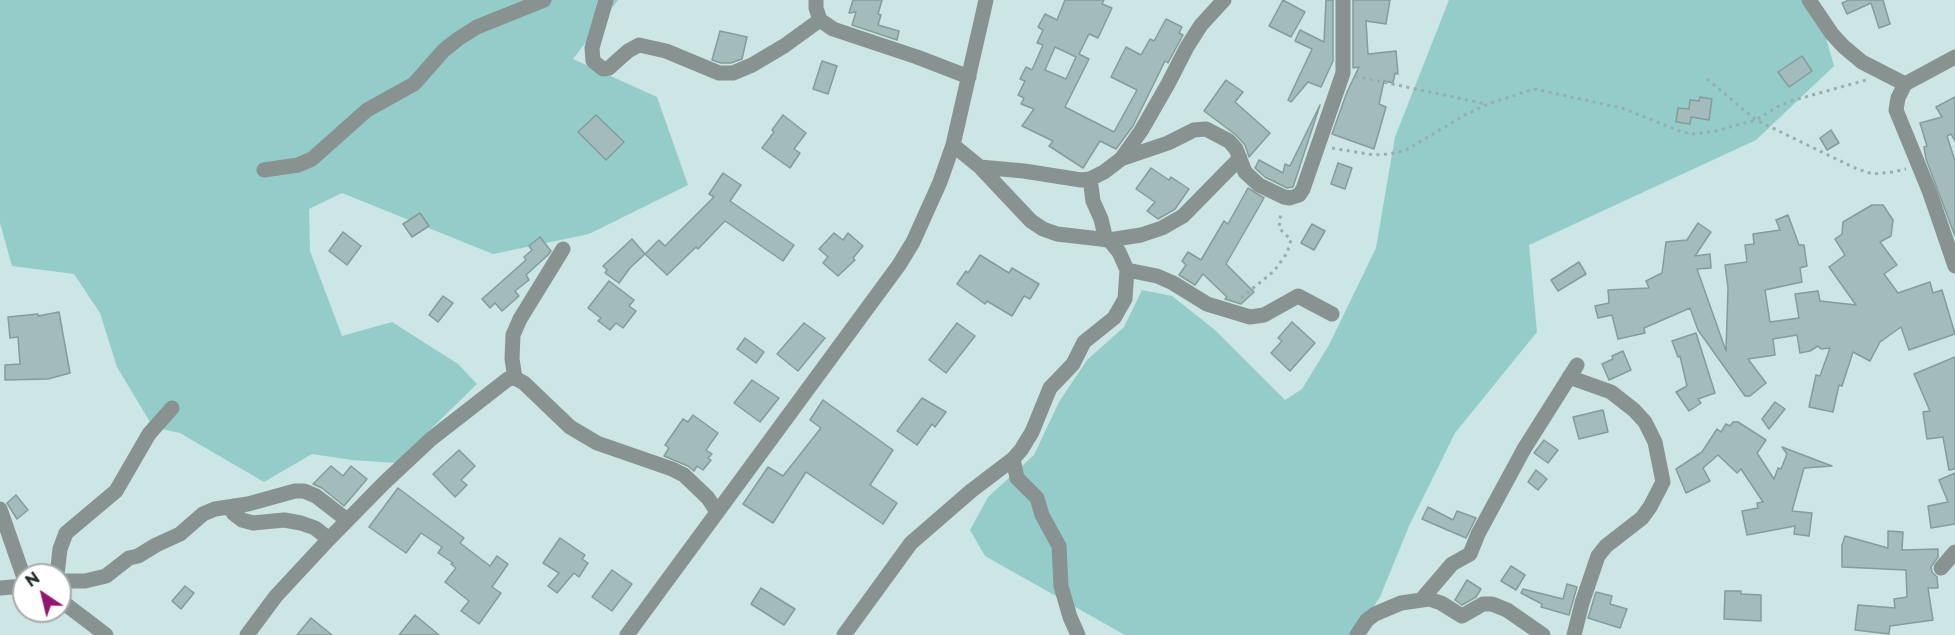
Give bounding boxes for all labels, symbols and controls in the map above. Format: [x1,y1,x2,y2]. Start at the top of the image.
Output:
north arrow [12,563,72,623]
text: N [22,568,43,591]

